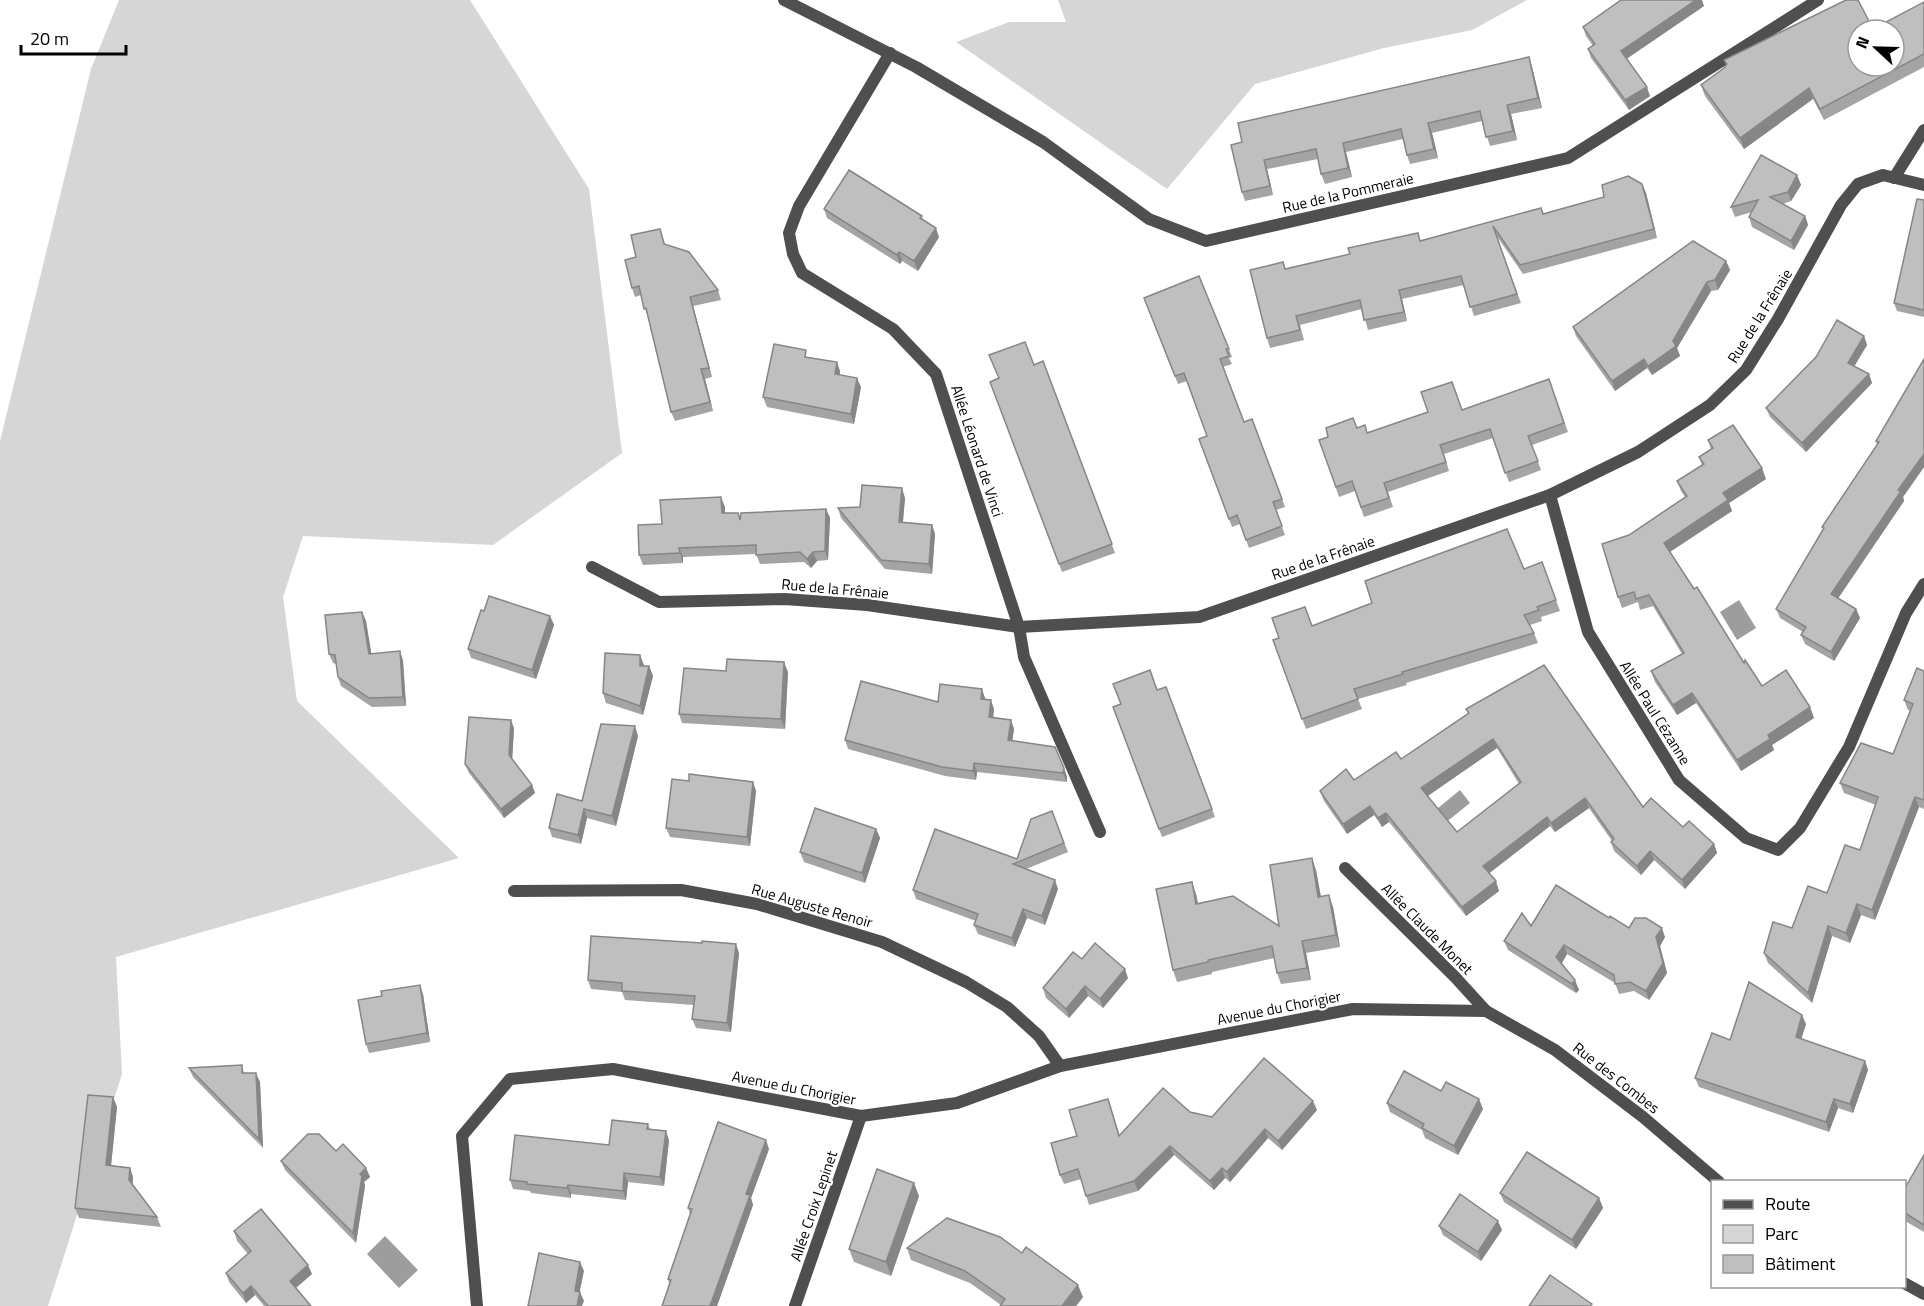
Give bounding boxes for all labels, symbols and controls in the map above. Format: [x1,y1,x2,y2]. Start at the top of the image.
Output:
scale bar [21,18,126,56]
north arrow [1846,18,1906,78]
text: 20 m [30,25,69,52]
text: N [1849,33,1875,52]
street label: Rue de la Pommeraie [1280,166,1416,219]
street label: Rue de la Frênaie [1721,264,1798,368]
street label: Allée Léonard de Vinci [945,382,1010,520]
street label: Rue de la Frênaie [1268,529,1378,586]
street label: Rue de la Frênaie [780,572,890,605]
street label: Allée Paul Cézanne [1614,656,1697,769]
street label: Rue Auguste Renoir [749,877,875,934]
street label: Allée Claude Monet [1376,878,1479,980]
street label: Avenue du Chorigier [1215,984,1343,1031]
street label: Rue des Combes [1568,1036,1665,1119]
street label: Avenue du Chorigier [730,1064,858,1111]
street label: Allée Croix Lepinet [784,1147,843,1264]
legend [1711,1180,1906,1288]
text: Route [1765,1190,1810,1217]
text: Parc [1765,1220,1799,1247]
text: Bâtiment [1765,1250,1836,1277]

